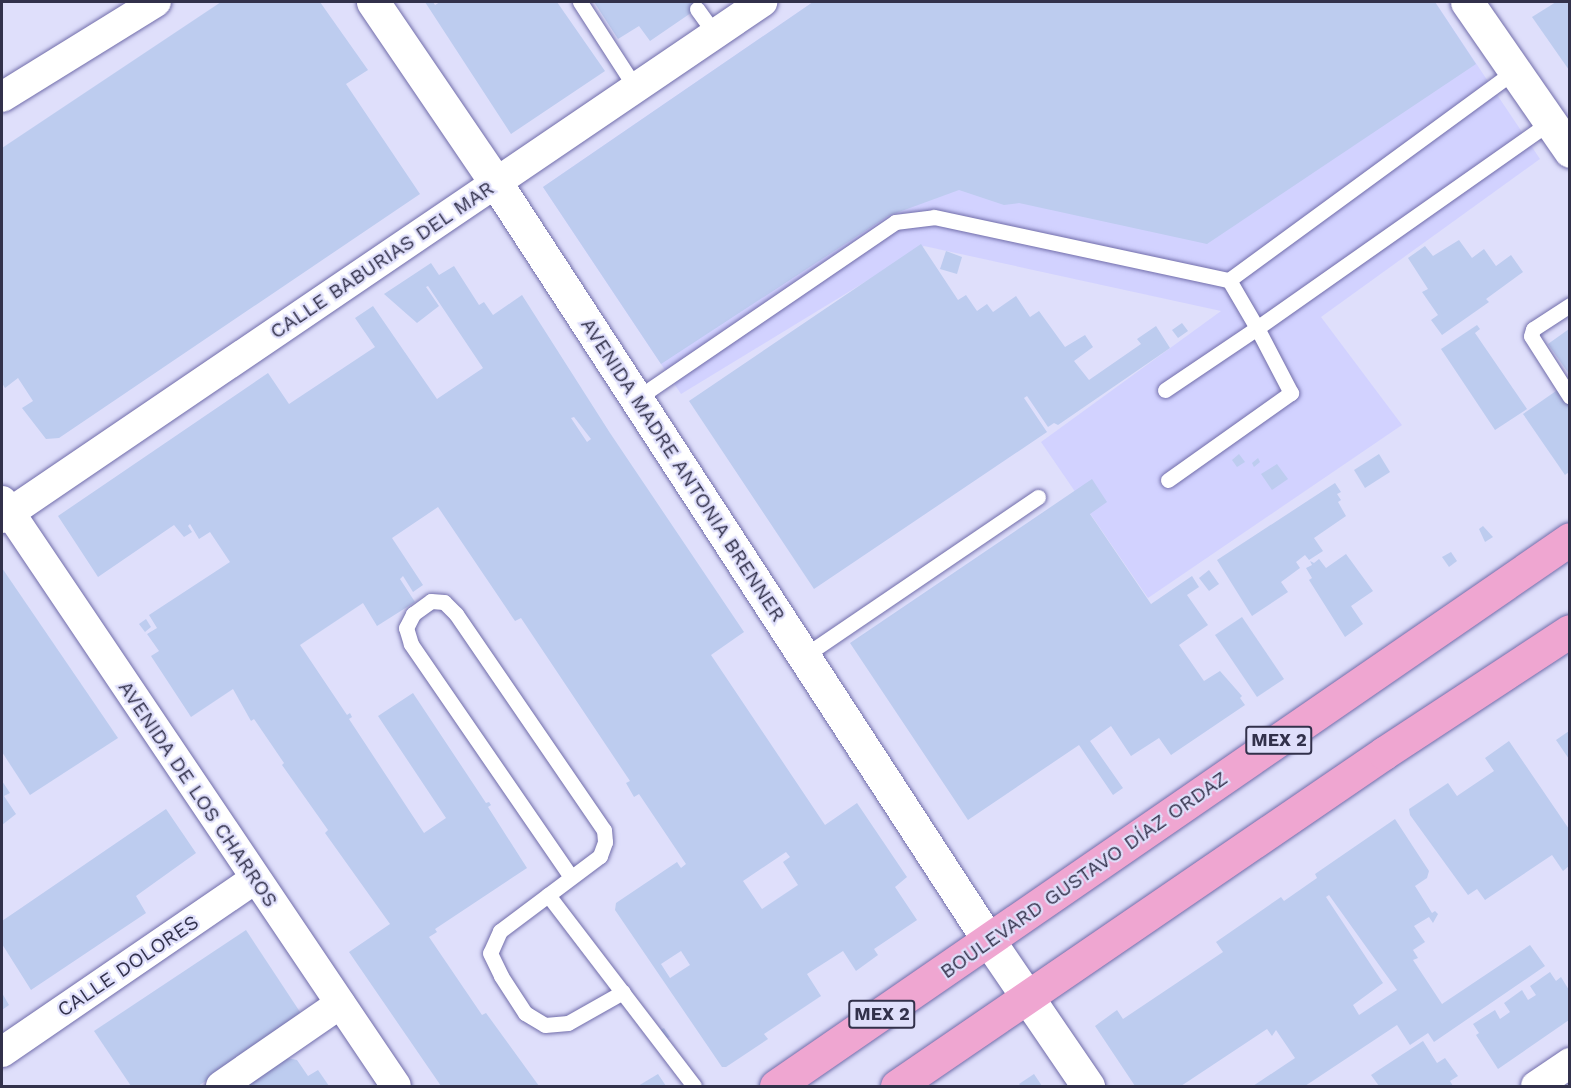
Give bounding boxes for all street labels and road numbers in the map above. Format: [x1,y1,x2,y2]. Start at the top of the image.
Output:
street label: CALLE BABURIAS DEL MAR [265,176,499,344]
street label: AVENIDA MADRE ANTONIA BRENNER [575,313,791,627]
street label: AVENIDA DE LOS CHARROS [113,676,283,912]
road number: MEX 2 [1244,725,1314,755]
street label: BOULEVARD GUSTAVO DÍAZ ORDAZ [936,766,1232,984]
street label: CALLE DOLORES [53,910,203,1022]
road number: MEX 2 [848,999,916,1029]

